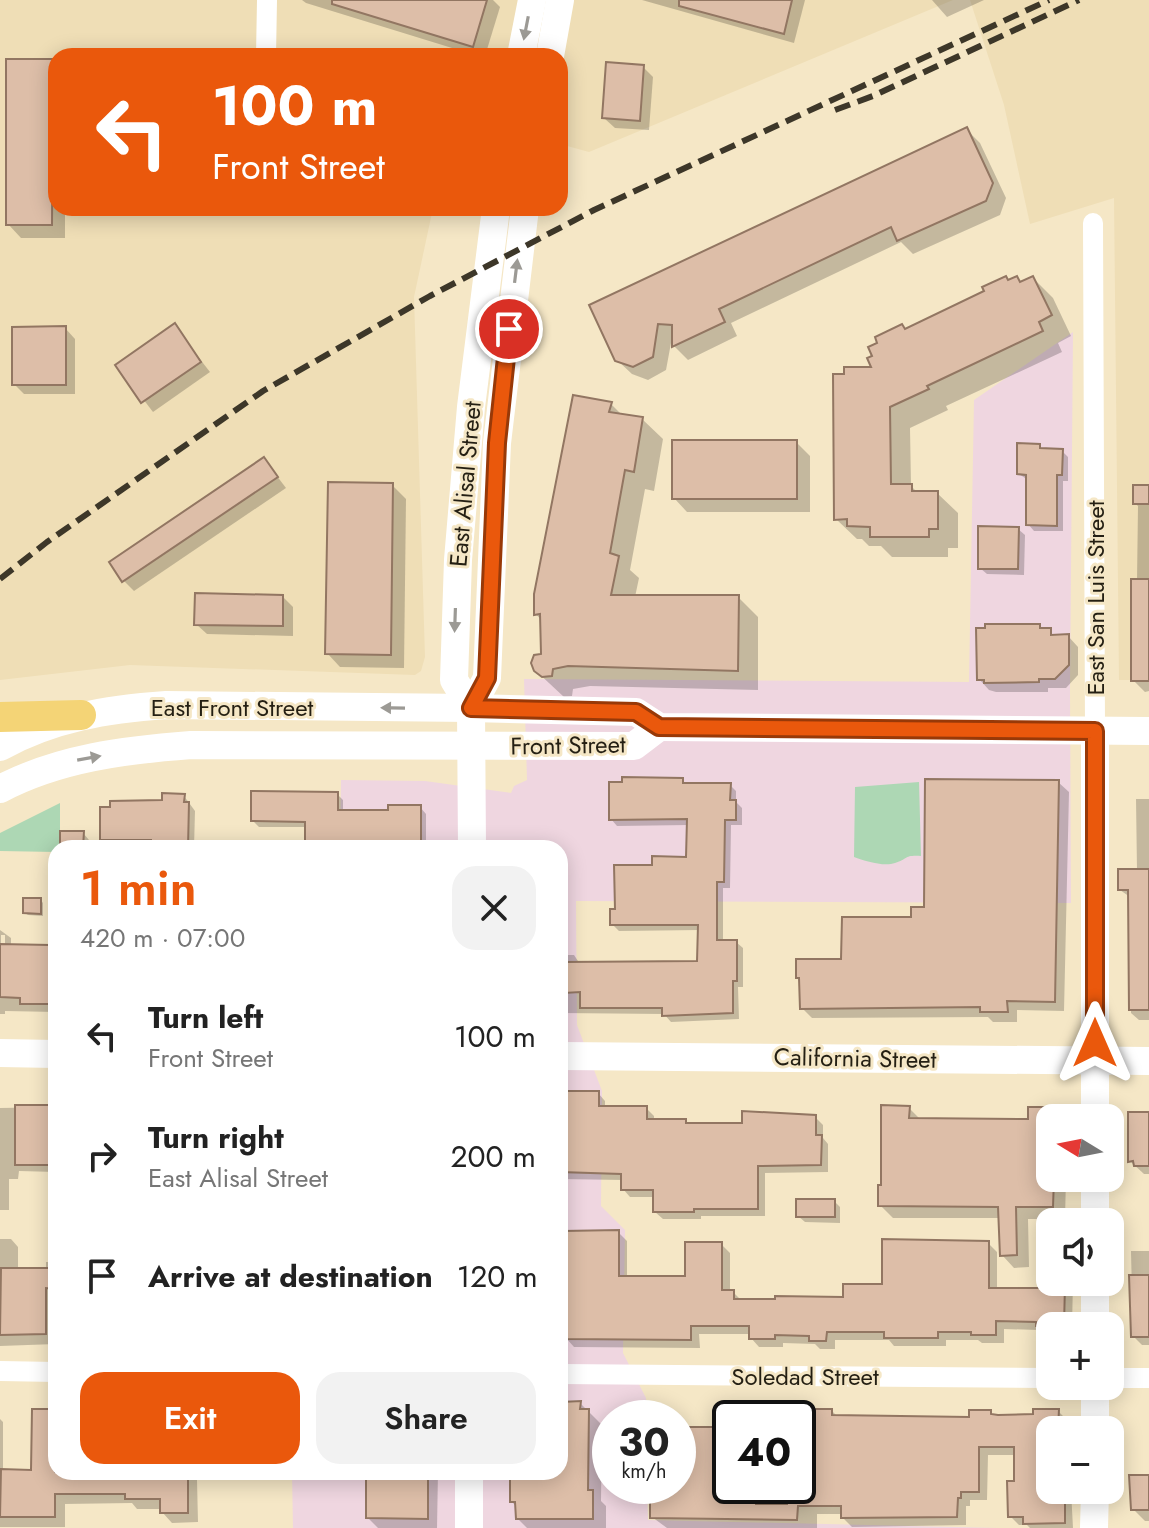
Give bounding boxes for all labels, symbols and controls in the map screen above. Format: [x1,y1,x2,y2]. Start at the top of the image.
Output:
one-way arrow [520,16,532,41]
text: 100 m [212,65,377,146]
icon: left [80,80,184,184]
text: Front Street [212,140,385,192]
one-way arrow [510,258,523,283]
pin [475,295,543,363]
icon: arrive [487,307,531,351]
street label: East Alisal Street [440,399,490,568]
street label: East San Luis Street [1078,500,1113,696]
one-way arrow [449,608,462,633]
street label: East Front Street [151,690,314,725]
one-way arrow [380,702,405,715]
street label: Front Street [510,726,626,764]
one-way arrow [77,751,102,764]
text: 1 min [80,854,197,923]
button: close [452,866,536,950]
text: 420 m · 07:00 [80,919,245,957]
text: Turn left [148,996,263,1039]
position arrow [1053,1001,1137,1085]
icon: left [80,1014,124,1058]
text: 100 m [454,1015,536,1058]
text: Front Street [148,1039,273,1077]
street label: California Street [773,1039,937,1077]
north arrow [1036,1104,1124,1192]
map controls [1036,1104,1124,1504]
text: Turn right [148,1116,284,1159]
icon: right [80,1134,124,1178]
text: 200 m [451,1135,536,1178]
text: East Alisal Street [148,1159,328,1197]
button: sound [1036,1208,1124,1296]
icon: arrive [80,1254,124,1298]
text: Arrive at destination [148,1255,433,1298]
text: 120 m [457,1255,538,1298]
button: + [1036,1312,1124,1400]
street label: Soledad Street [731,1359,879,1394]
button: Exit [80,1372,300,1464]
button: Share [316,1372,536,1464]
speed limit sign: 40 [712,1400,816,1504]
text: 30 [618,1413,670,1471]
button: − [1036,1416,1124,1504]
text: km/h [621,1457,667,1486]

